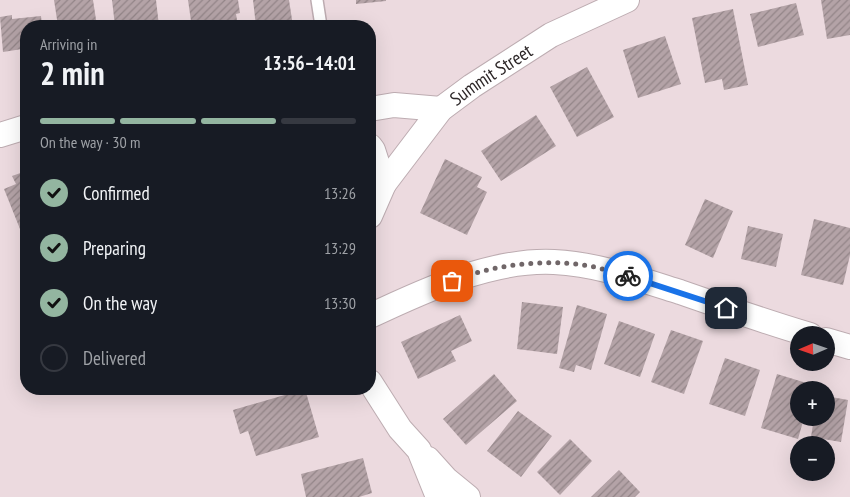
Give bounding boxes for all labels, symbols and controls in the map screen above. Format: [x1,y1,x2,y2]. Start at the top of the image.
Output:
text: Arriving in [40,34,97,54]
street label: Summit Street [445,38,537,110]
text: 13:56–14:01 [263,51,356,75]
text: 2 min [40,52,105,94]
text: On the way · 30 m [40,132,140,152]
icon: check [40,179,68,207]
text: Confirmed [83,181,150,205]
text: 13:26 [324,183,356,203]
icon: check [40,234,68,262]
text: Preparing [83,236,146,260]
text: 13:29 [324,238,356,258]
courier [603,251,653,301]
pin [431,260,473,302]
icon: bike [614,262,642,290]
icon: bag [438,267,466,295]
pin [705,287,747,329]
icon: check [40,289,68,317]
text: On the way [83,291,157,315]
text: 13:30 [324,293,356,313]
icon: home [712,294,740,322]
north arrow [790,326,835,371]
map controls [790,326,835,481]
text: Delivered [83,346,146,370]
button: + [790,381,835,426]
button: − [790,436,835,481]

